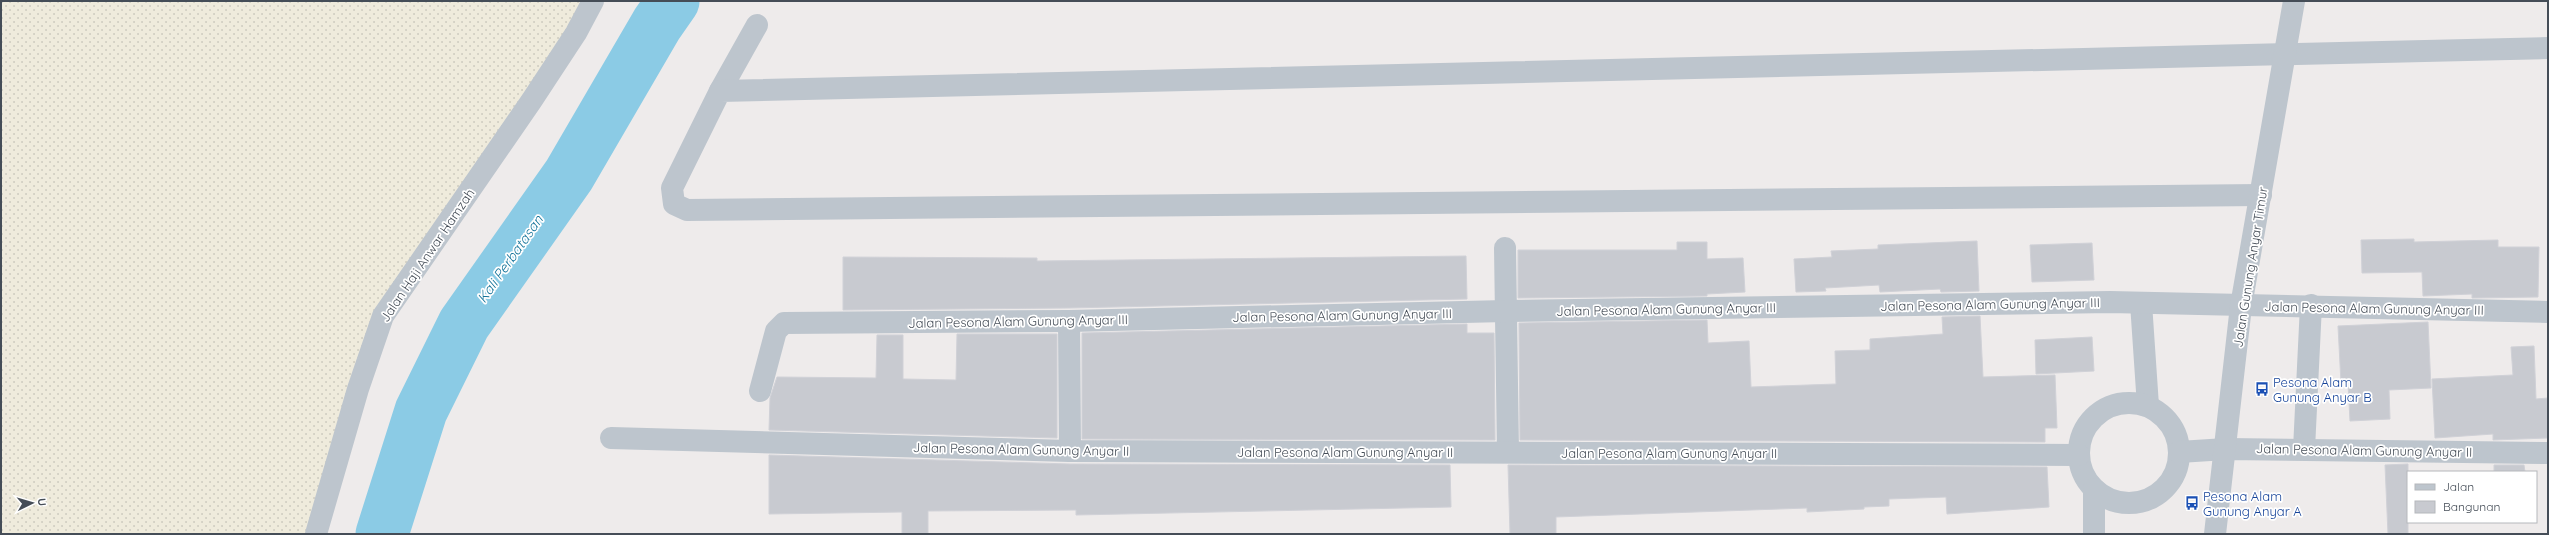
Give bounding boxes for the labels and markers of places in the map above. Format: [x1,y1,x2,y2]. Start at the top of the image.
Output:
place label: Pesona Alam Gunung Anyar B [2273,374,2372,405]
bus stop icon: Pesona Alam Gunung Anyar B [2254,381,2270,397]
place label: Pesona Alam Gunung Anyar A [2203,488,2302,519]
bus stop icon: Pesona Alam Gunung Anyar A [2184,495,2200,511]

